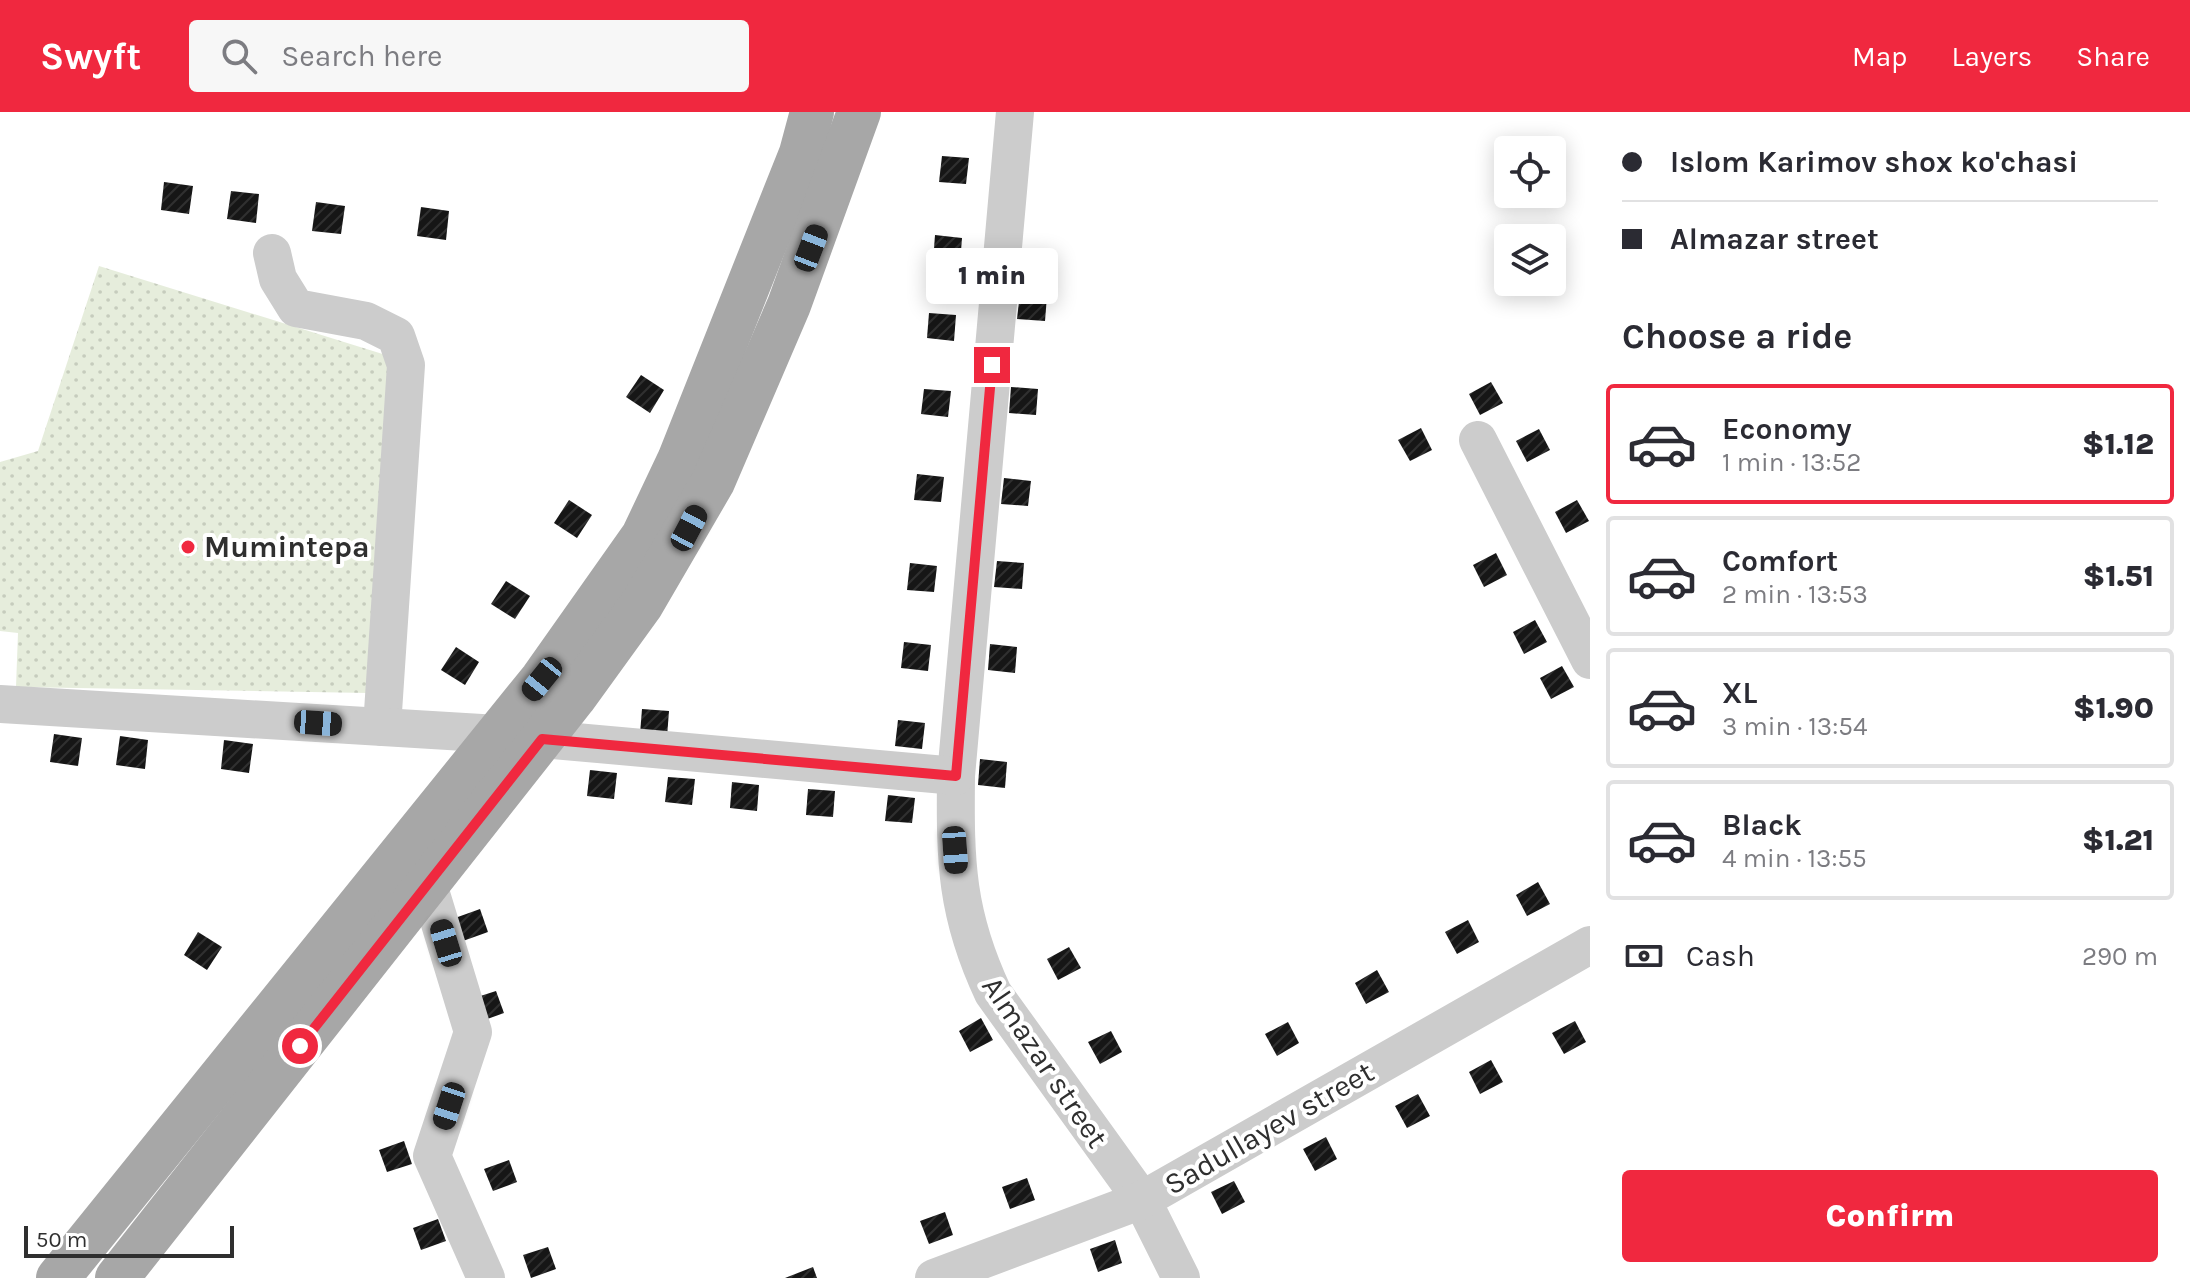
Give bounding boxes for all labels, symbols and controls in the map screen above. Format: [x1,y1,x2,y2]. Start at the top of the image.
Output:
search box [189,20,749,92]
text: Swyft [40,34,141,79]
icon: search [217,34,261,78]
text: Search here [281,38,443,74]
text: Map [1852,40,1907,73]
text: Layers [1951,40,2032,73]
text: Share [2076,40,2150,73]
map controls [1494,136,1566,296]
button: locate [1494,136,1566,208]
text: Islom Karimov shox ko'chasi [1670,144,2078,180]
car [791,221,831,275]
text: Almazar street [1670,221,1879,257]
button: layers [1494,224,1566,296]
callout: 1 min [926,249,1058,305]
text: 1 min [958,260,1026,291]
text: Choose a ride [1622,315,1852,357]
route end [974,347,1010,383]
icon: car [1626,408,1698,480]
text: Economy [1722,411,1852,447]
text: $1.12 [2082,426,2154,462]
text: 1 min · 13:52 [1722,447,1861,478]
car [667,501,711,555]
place label: Mumintepa [204,529,370,565]
marker: Mumintepa [179,538,197,556]
icon: car [1626,540,1698,612]
text: Comfort [1722,543,1838,579]
text: $1.51 [2083,558,2154,594]
text: 2 min · 13:53 [1722,579,1868,610]
car [518,653,566,705]
icon: car [1626,672,1698,744]
text: XL [1722,675,1757,711]
text: $1.90 [2073,690,2154,726]
car [293,709,343,737]
text: 3 min · 13:54 [1722,711,1867,742]
icon: car [1626,804,1698,876]
text: Black [1722,807,1802,843]
text: $1.21 [2082,822,2154,858]
car [941,825,969,875]
text: 4 min · 13:55 [1722,843,1867,874]
car [428,917,464,969]
icon: cash [1622,934,1666,978]
text: Cash [1686,938,1755,974]
text: 290 m [2082,941,2158,972]
street label: Almazar street [974,969,1116,1155]
route start [282,1028,318,1064]
street label: Sadullayev street [1158,1054,1380,1202]
car [430,1079,468,1133]
button: Confirm [1622,1170,2158,1262]
scale bar [24,1222,234,1258]
text: 50 m [36,1227,87,1253]

